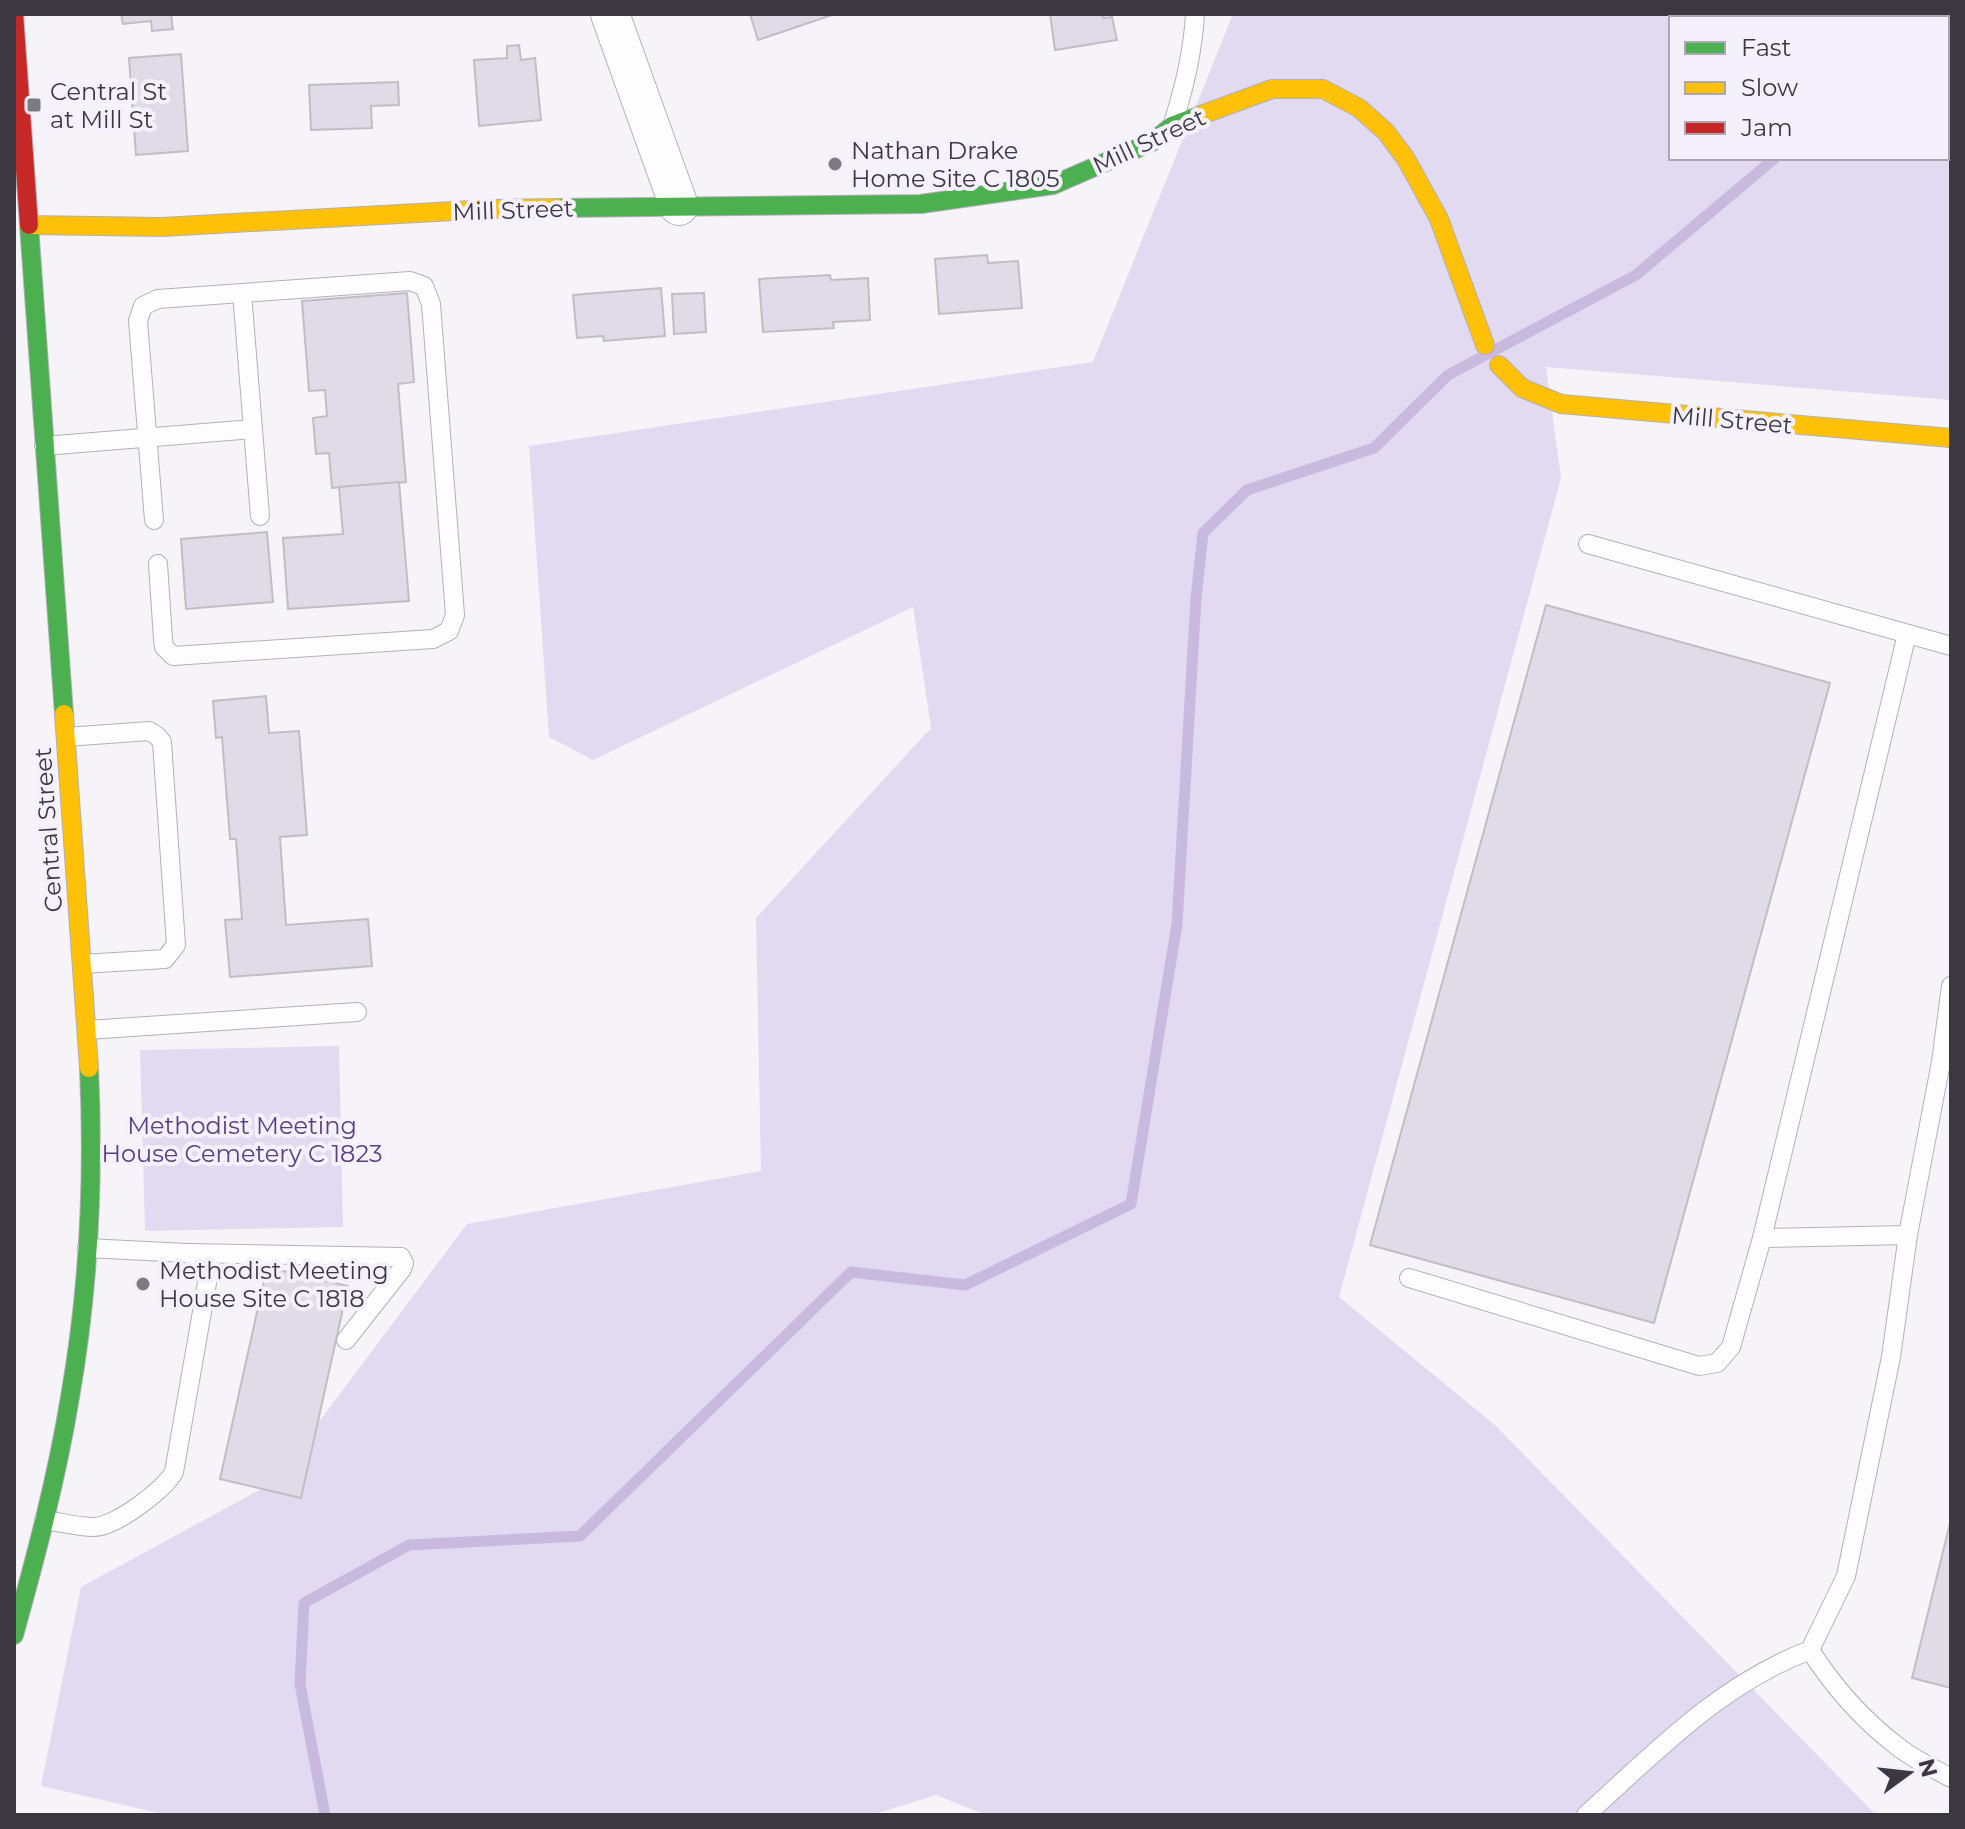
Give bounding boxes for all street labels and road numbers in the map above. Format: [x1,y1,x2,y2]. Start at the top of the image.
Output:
street label: Mill Street [1088,102,1210,180]
street label: Mill Street [452,193,574,227]
street label: Mill Street [1670,400,1794,440]
street label: Central Street [28,746,68,913]

